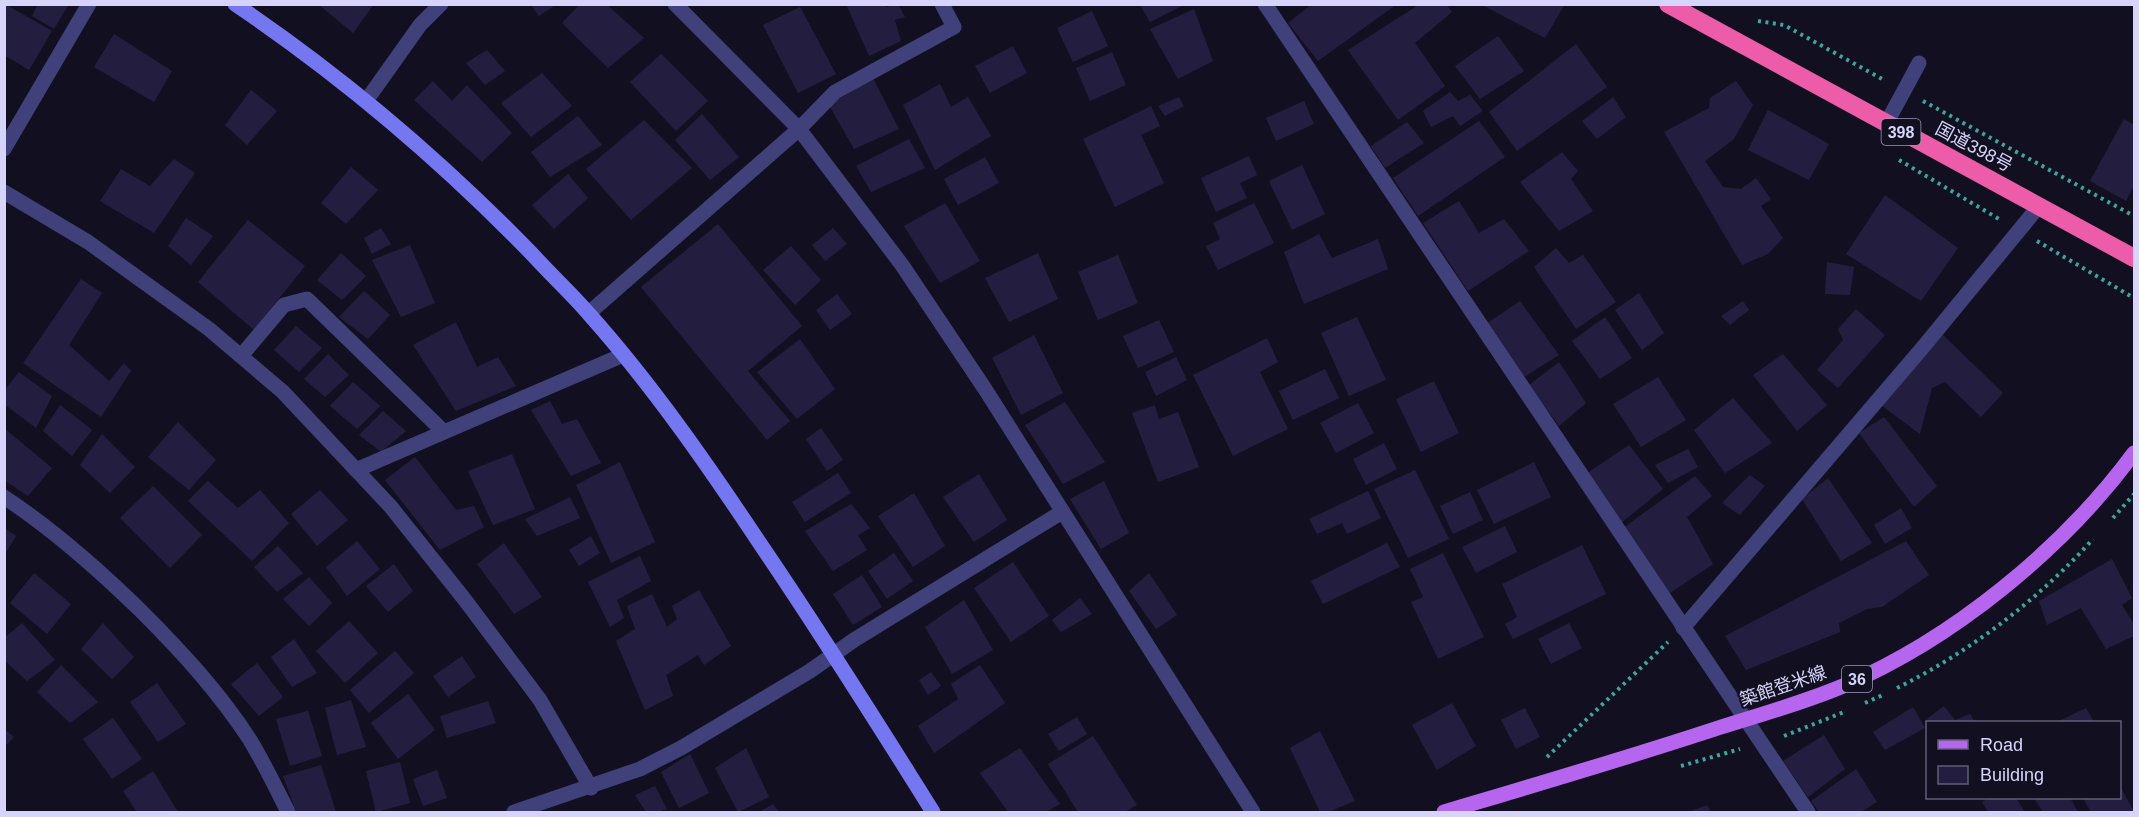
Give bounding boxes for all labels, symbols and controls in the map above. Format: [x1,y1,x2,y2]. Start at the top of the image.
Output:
street label: 国道398号 [1932,118,2016,176]
road number: 398 [1882,119,1920,145]
street label: 築館登米線 [1737,662,1829,710]
road number: 36 [1842,666,1872,692]
legend [1926,721,2121,799]
text: Road [1980,735,2023,755]
text: Building [1980,765,2044,785]

